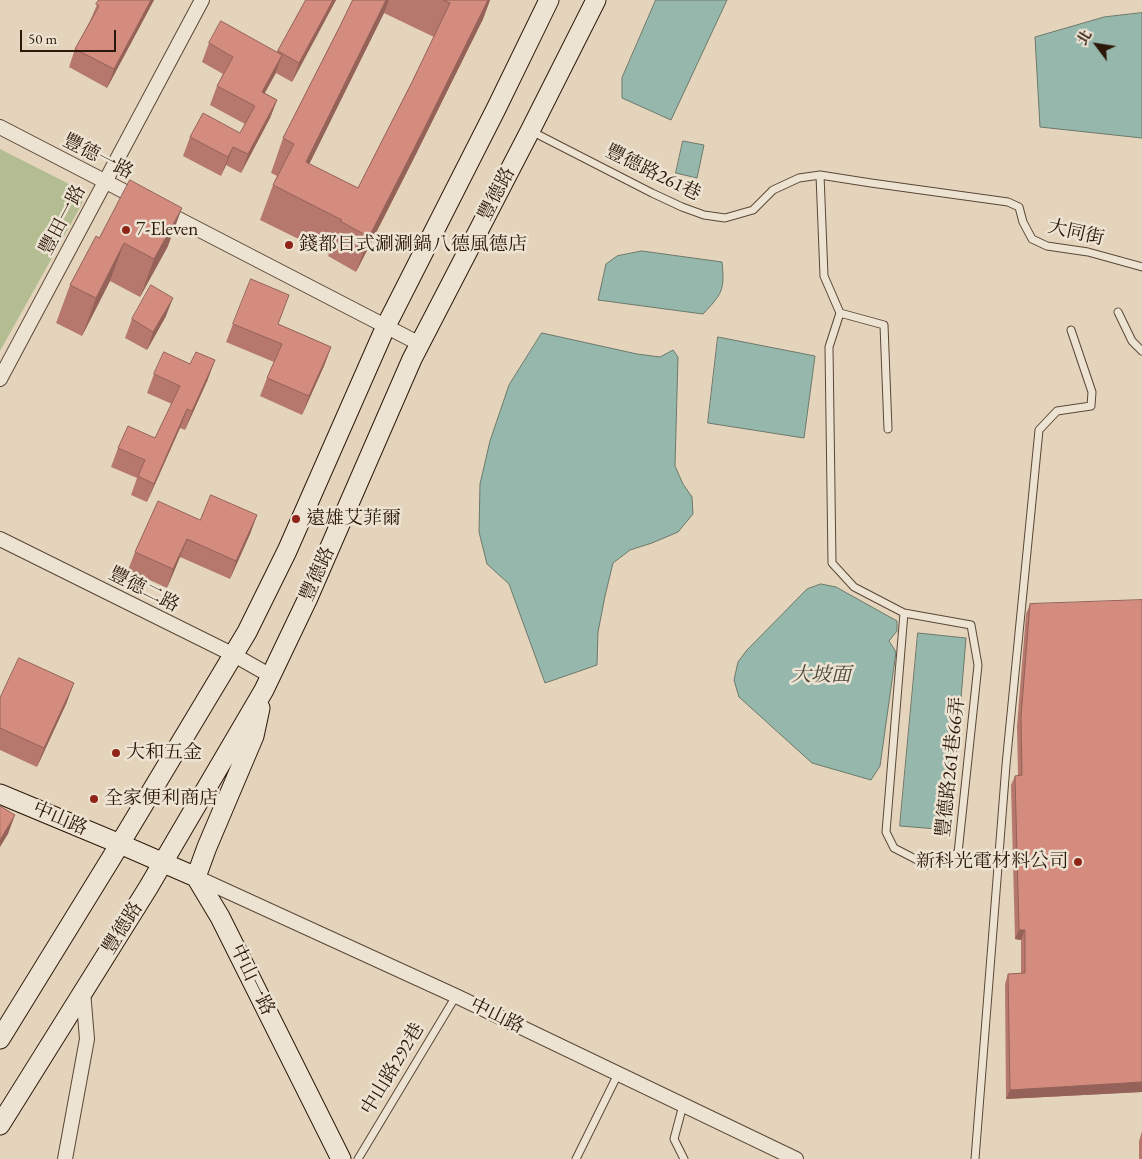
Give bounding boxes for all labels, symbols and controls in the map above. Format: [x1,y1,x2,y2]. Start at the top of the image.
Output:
scale bar [22,20,119,52]
north arrow [1072,20,1122,70]
text: 北 [1073,27,1095,48]
text: 50 m [28,29,57,48]
street label: 豐德一路 [59,130,137,184]
street label: 豐德路261巷 [602,140,704,206]
street label: 豐德路 [474,163,520,225]
street label: 豐田一路 [35,181,91,259]
street label: 大同街 [1046,215,1106,251]
place label: 7-Eleven [136,219,198,241]
marker: 7-Eleven [120,224,132,236]
place label: 錢都日式涮涮鍋八德風德店 [299,234,527,256]
marker: 錢都日式涮涮鍋八德風德店 [283,239,295,251]
place label: 遠雄艾菲爾 [306,508,401,530]
marker: 遠雄艾菲爾 [290,513,302,525]
street label: 豐德路 [296,543,340,605]
street label: 豐德二路 [105,563,183,617]
water label: 大坡面 [791,664,851,688]
street label: 豐德路261巷66弄 [932,696,970,838]
place label: 大和五金 [126,742,202,764]
marker: 大和五金 [110,747,122,759]
place label: 全家便利商店 [104,788,218,810]
marker: 全家便利商店 [88,793,100,805]
street label: 中山路 [29,797,91,841]
place label: 新科光電材料公司 [916,851,1068,873]
marker: 新科光電材料公司 [1072,856,1084,868]
street label: 豐德路 [98,898,148,958]
street label: 中山一路 [225,941,279,1019]
street label: 中山路 [466,993,528,1039]
street label: 中山路292巷 [357,1019,429,1119]

